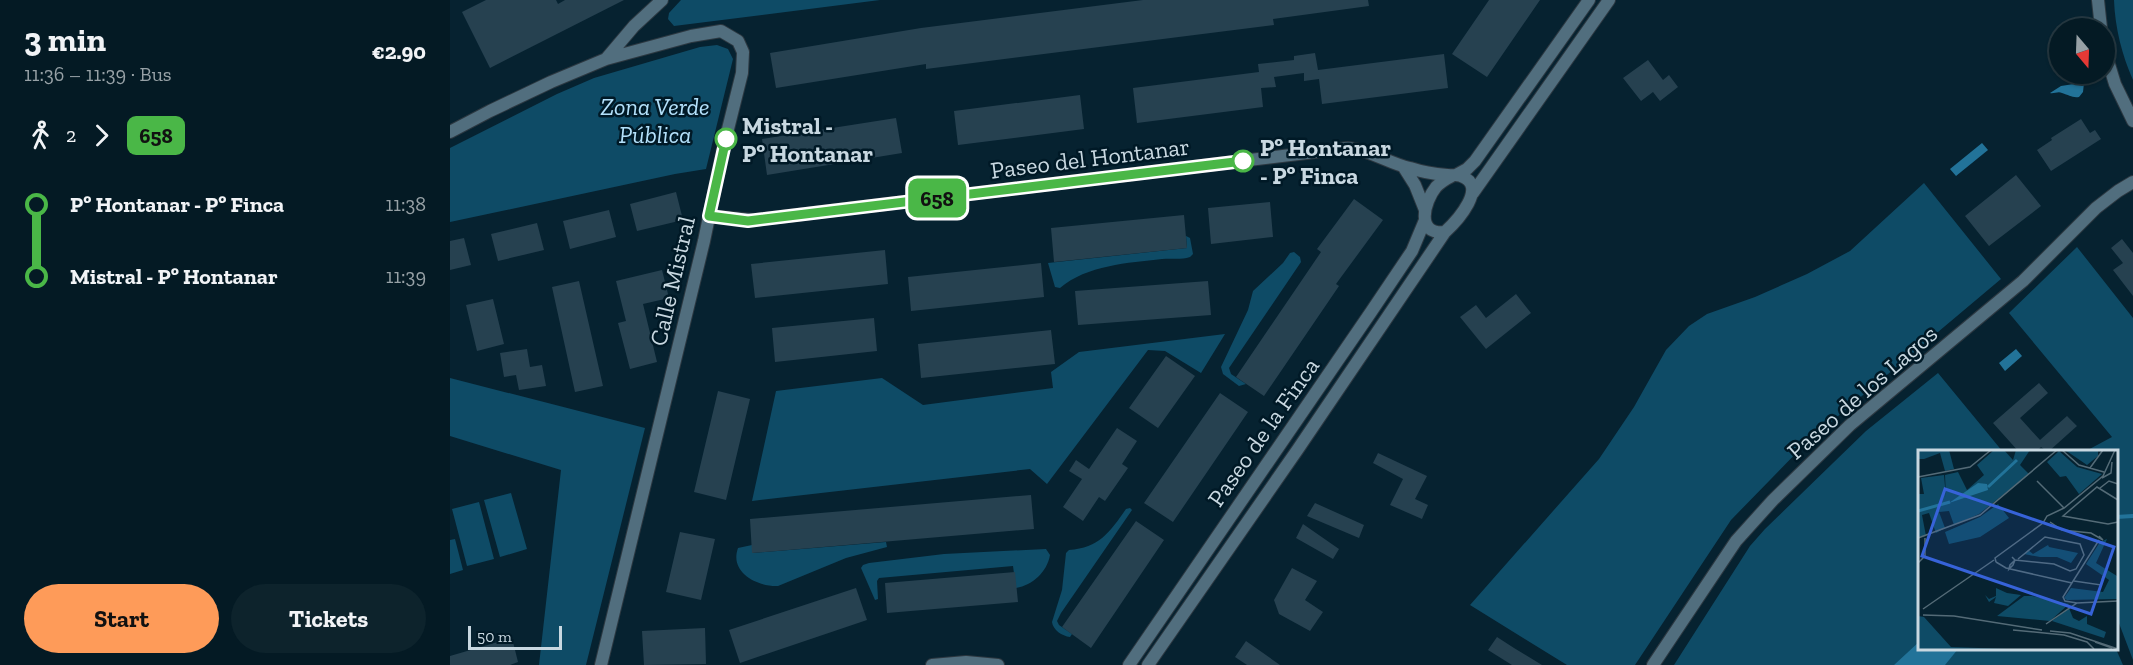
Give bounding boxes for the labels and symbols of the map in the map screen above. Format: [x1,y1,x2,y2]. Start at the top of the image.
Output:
north arrow [2049,18,2115,84]
park label: Zona Verde Pública [600,92,710,149]
place label: Mistral - Pº Hontanar [742,111,873,168]
marker: Mistral - Pº Hontanar [715,128,737,150]
street label: Paseo del Hontanar [989,131,1191,185]
place label: Pº Hontanar - Pº Finca [1260,133,1391,190]
marker: Pº Hontanar - Pº Finca [1232,150,1254,172]
line badge: 658 [902,178,972,218]
street label: Calle Mistral [643,213,701,349]
street label: Paseo de los Lagos [1781,319,1943,465]
street label: Paseo de la Finca [1201,352,1325,512]
inset map [1918,450,2118,650]
scale bar [468,623,562,650]

